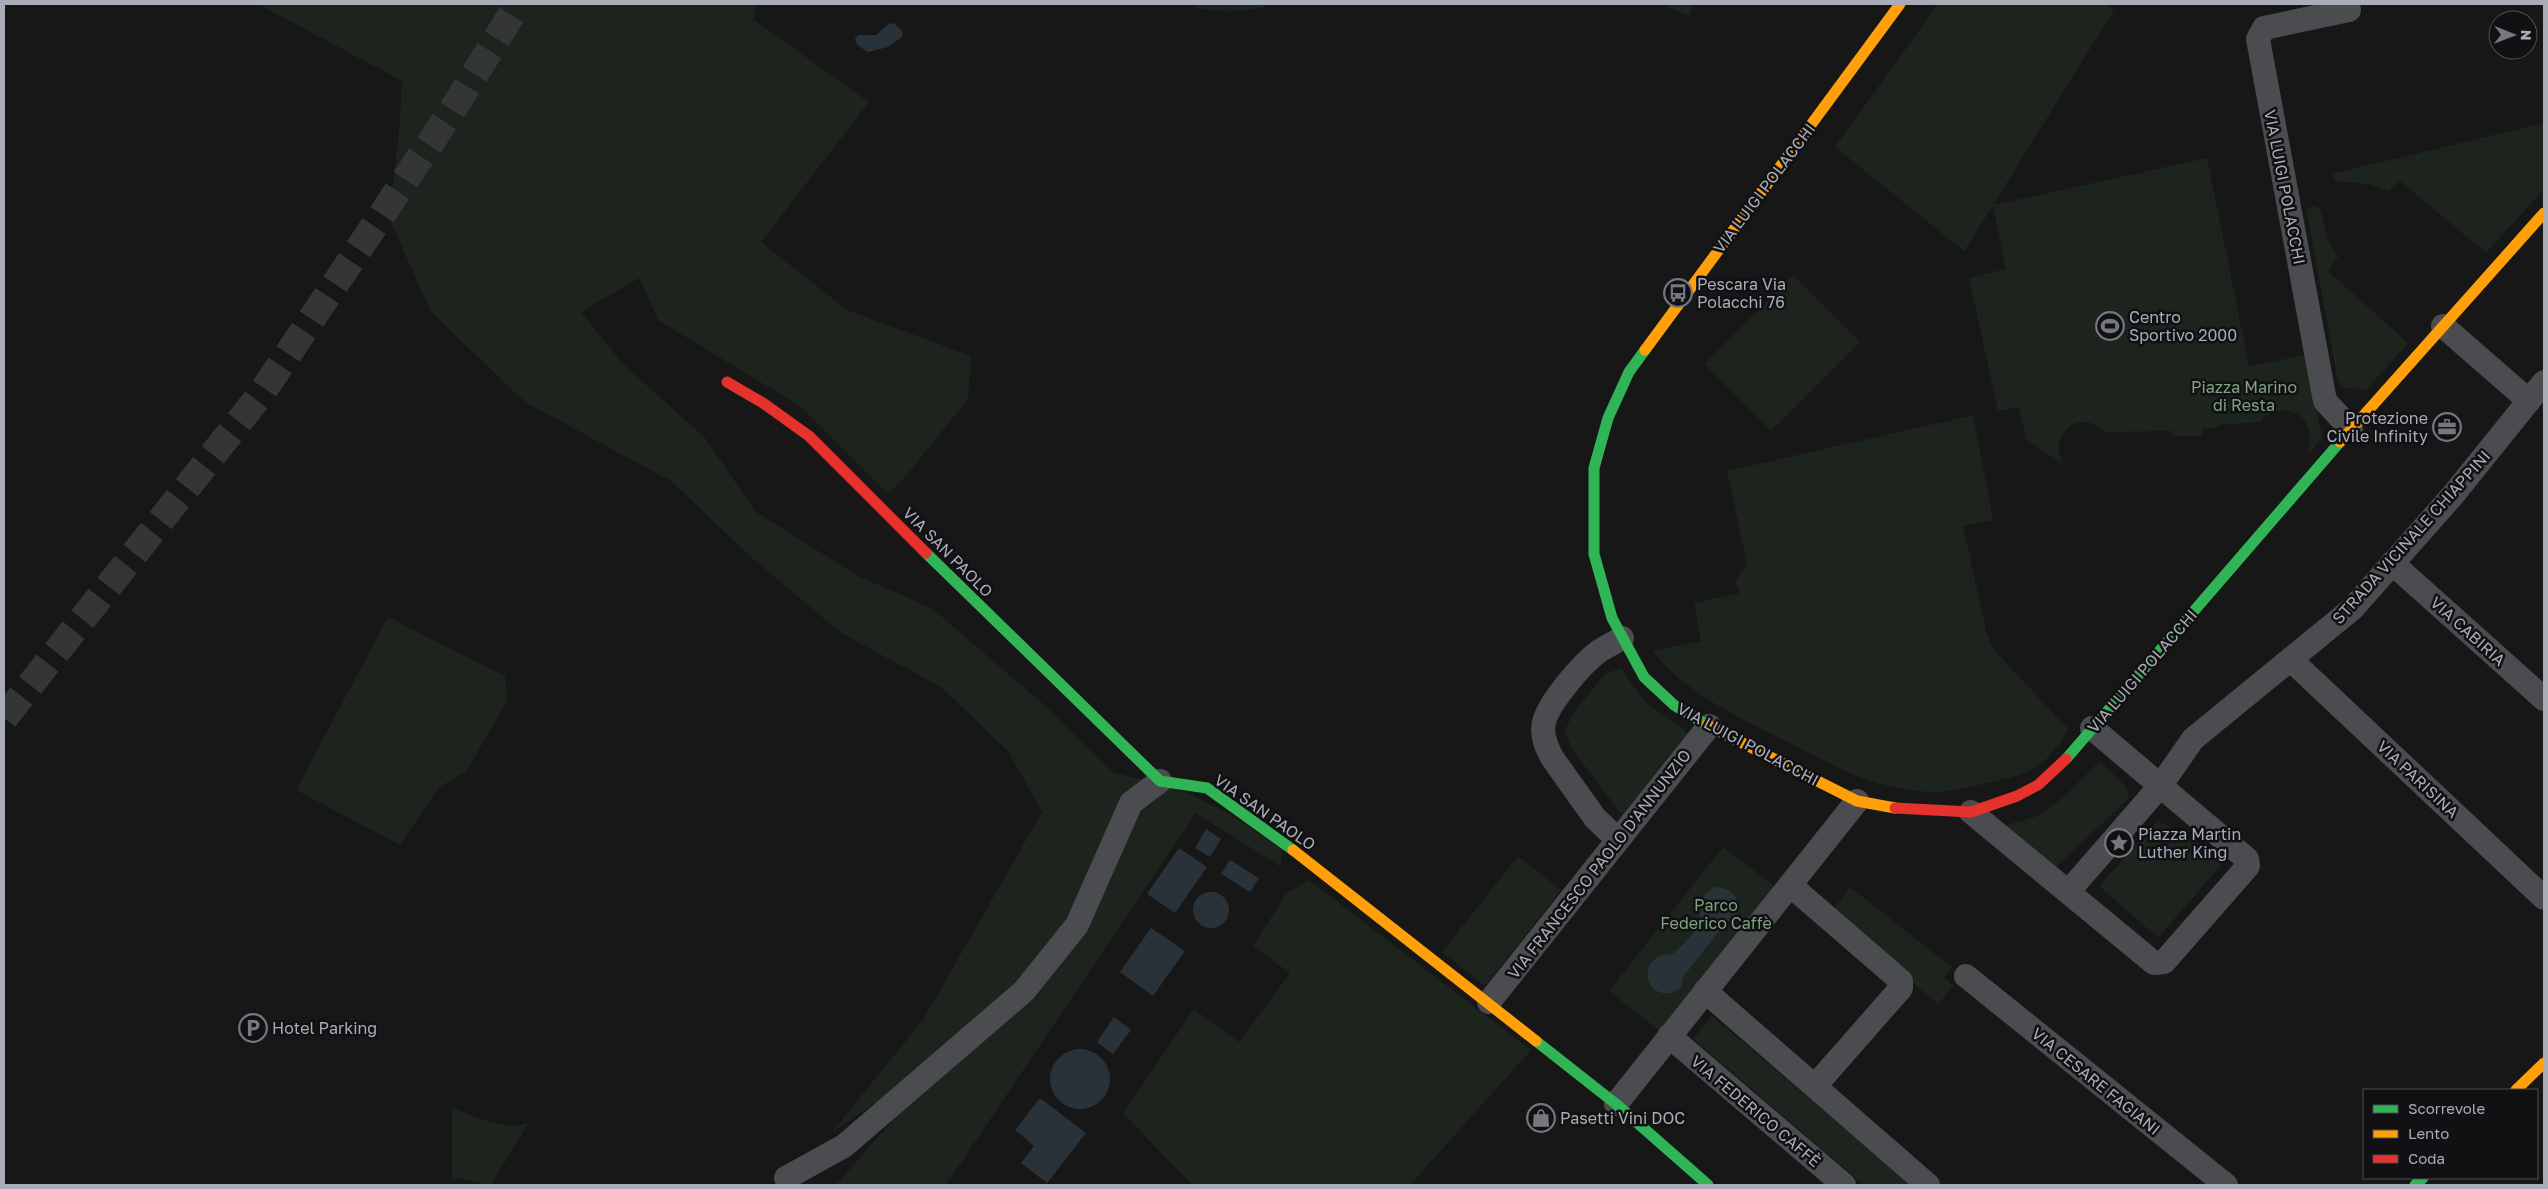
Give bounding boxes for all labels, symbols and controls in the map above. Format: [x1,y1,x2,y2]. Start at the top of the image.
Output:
north arrow [2488,10,2538,60]
text: N [2518,30,2535,41]
street label: VIA LUIGI POLACCHI [2260,108,2310,266]
street label: VIA LUIGI POLACCHI [1709,119,1819,257]
place label: Pescara Via Polacchi 76 [1697,274,1786,312]
bus stop icon: Pescara Via Polacchi 76 [1663,278,1693,308]
place label: Centro Sportivo 2000 [2129,307,2237,345]
sports icon: Centro Sportivo 2000 [2095,311,2125,341]
park label: Piazza Marino di Resta [2191,377,2297,415]
place label: Protezione Civile Infinity [2327,408,2428,446]
office icon: Protezione Civile Infinity [2432,412,2462,442]
street label: STRADA VICINALE CHIAPPINI [2328,446,2494,628]
street label: VIA SAN PAOLO [899,503,997,601]
street label: VIA CABIRIA [2426,592,2510,670]
street label: VIA LUIGI POLACCHI [2083,605,2201,737]
street label: VIA LUIGI POLACCHI [1674,698,1822,790]
street label: VIA PARISINA [2373,736,2463,822]
street label: VIA FRANCESCO PAOLO D'ANNUNZIO [1503,745,1695,983]
street label: VIA SAN PAOLO [1210,770,1320,854]
place label: Piazza Martin Luther King [2138,824,2241,862]
place icon: Piazza Martin Luther King [2104,828,2134,858]
park label: Parco Federico Caffè [1660,895,1772,933]
parking icon: Hotel Parking [238,1013,268,1043]
place label: Hotel Parking [272,1018,377,1038]
street label: VIA CESARE FAGIANI [2028,1023,2164,1139]
street label: VIA FEDERICO CAFFÈ [1687,1051,1825,1171]
legend [2363,1089,2538,1179]
text: Scorrevole [2408,1099,2485,1117]
shop icon: Pasetti Vini DOC [1526,1103,1556,1133]
place label: Pasetti Vini DOC [1560,1108,1685,1128]
text: Lento [2408,1124,2449,1142]
text: Coda [2408,1149,2445,1167]

